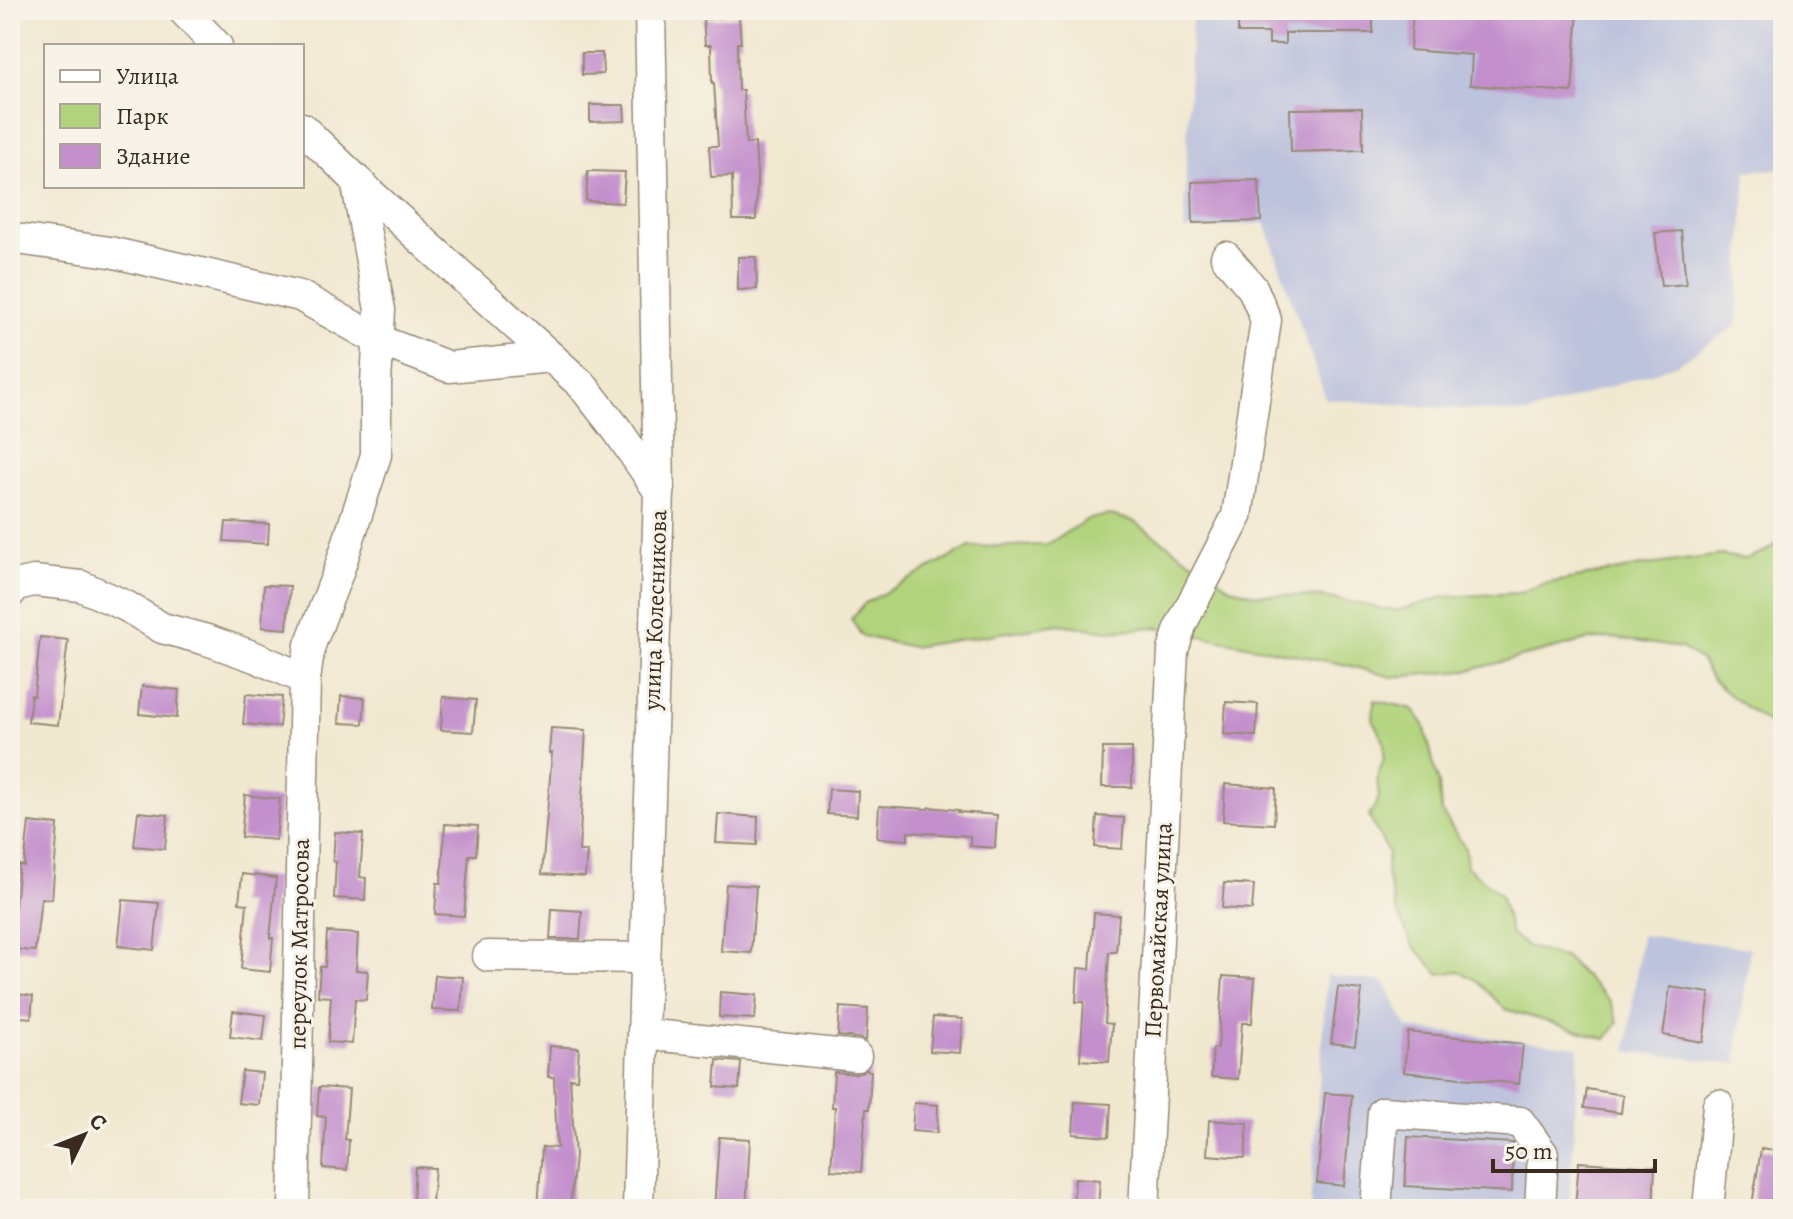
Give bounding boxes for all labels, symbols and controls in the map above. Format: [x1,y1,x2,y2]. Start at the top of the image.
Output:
legend [44,44,304,188]
text: Улица [116,60,179,92]
text: Парк [116,100,169,132]
text: Здание [116,140,191,172]
street label: улица Колесникова [635,509,674,712]
street label: Первомайская улица [1136,821,1180,1039]
street label: переулок Матросова [281,838,317,1050]
north arrow [44,1095,124,1175]
text: С [82,1107,113,1137]
scale bar [1493,1123,1655,1173]
text: 50 m [1505,1135,1553,1167]

